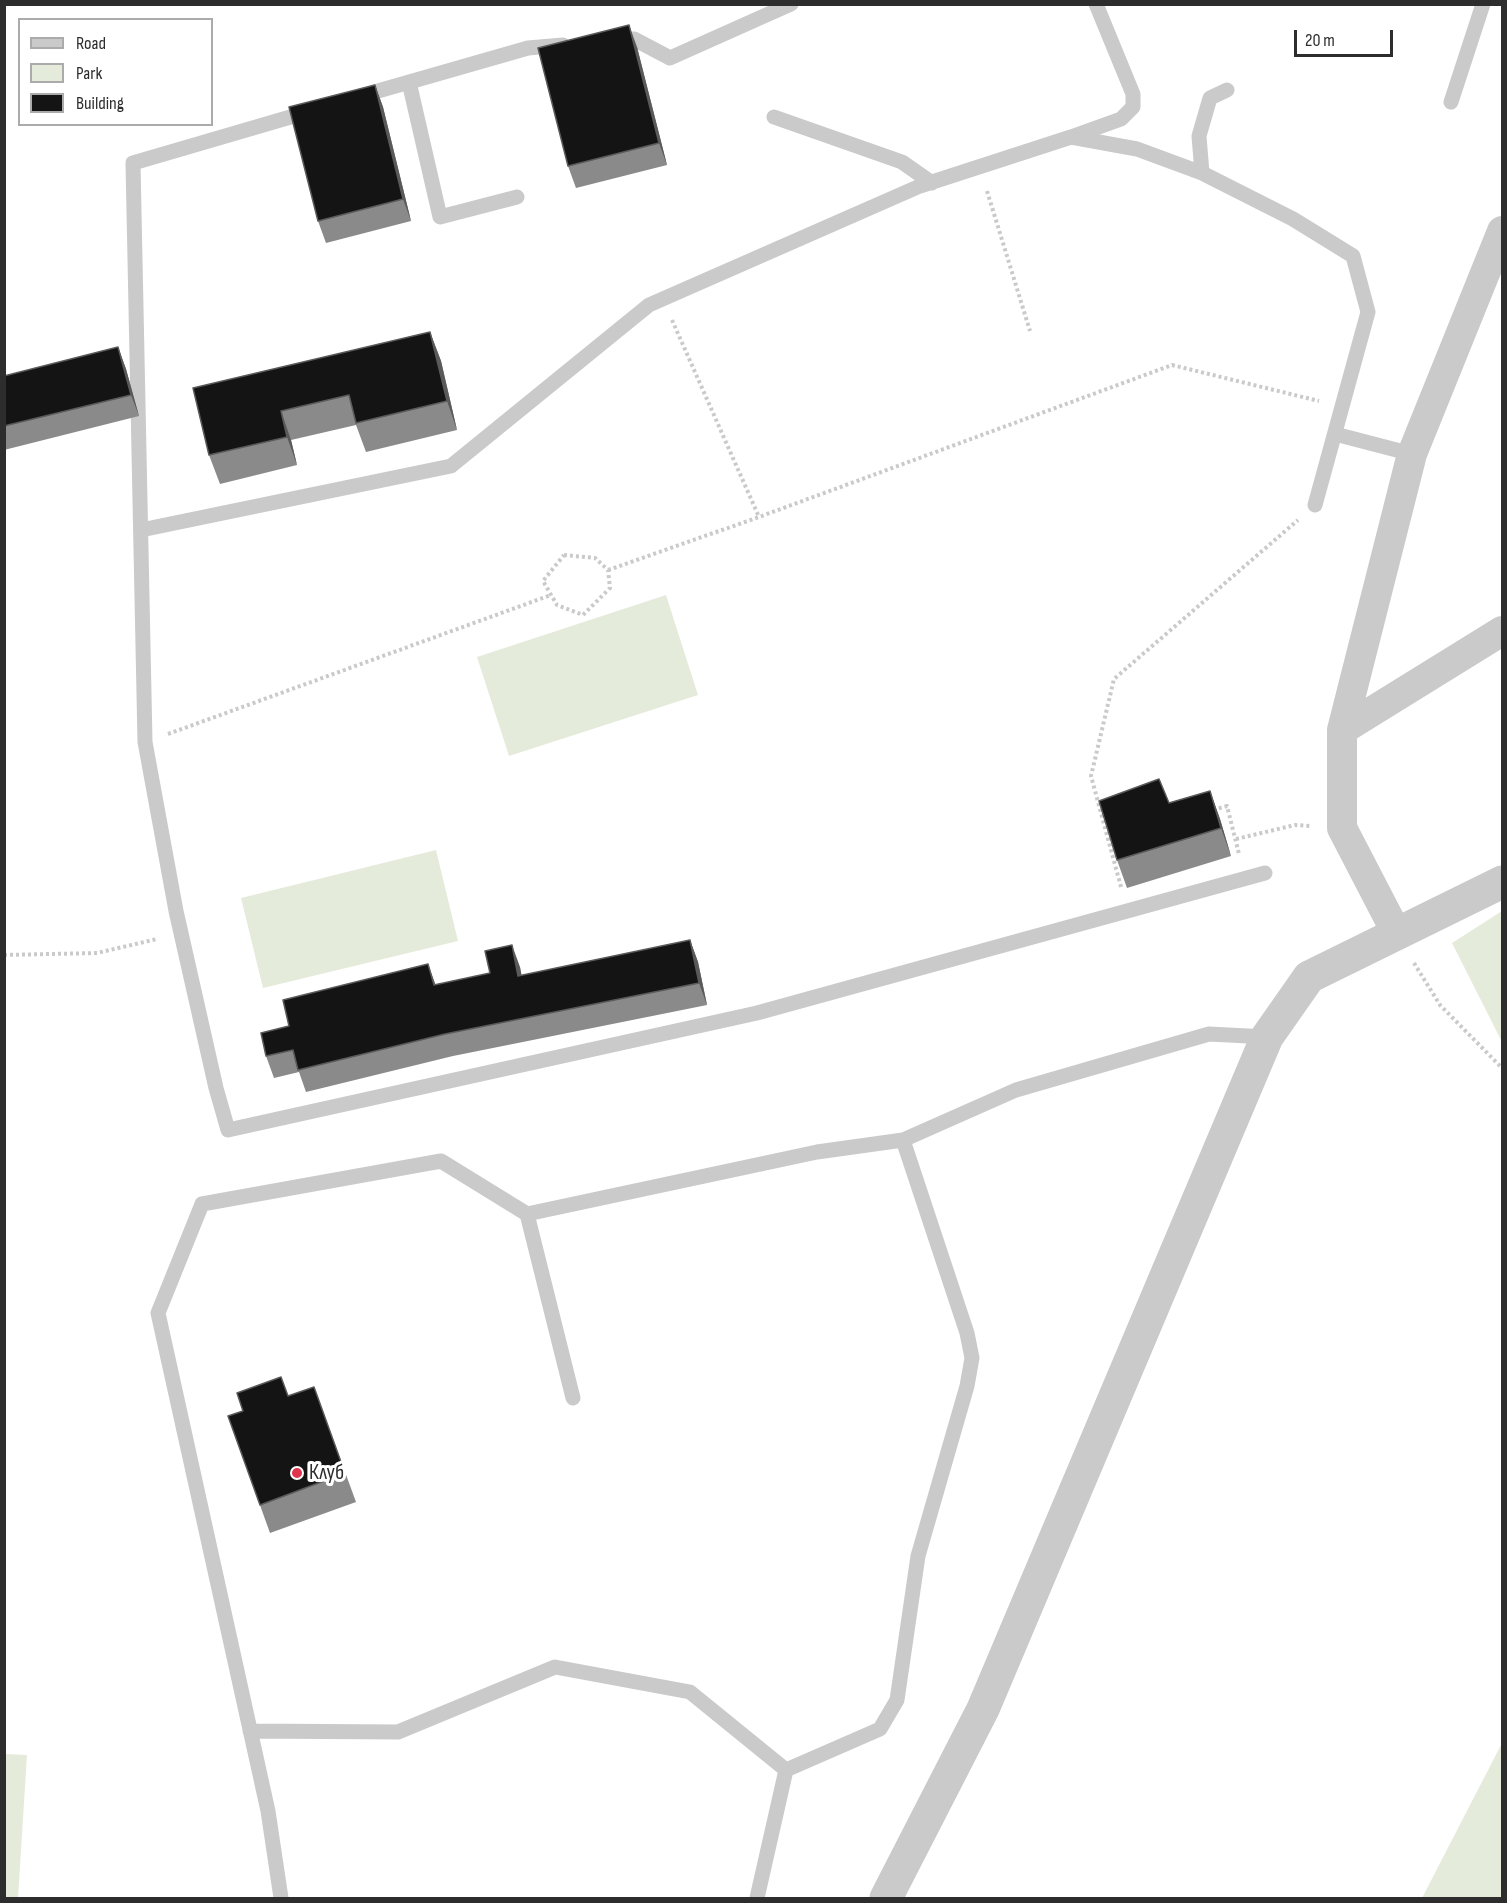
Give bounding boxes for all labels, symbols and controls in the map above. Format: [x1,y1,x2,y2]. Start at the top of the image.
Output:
legend [18,18,213,126]
scale bar [1297,18,1396,56]
text: 20 m [1305,30,1335,51]
text: Road [76,33,106,54]
text: Park [76,63,102,84]
text: Building [76,93,124,114]
place label: Клуб [309,1460,344,1486]
marker: Клуб [290,1466,304,1480]

